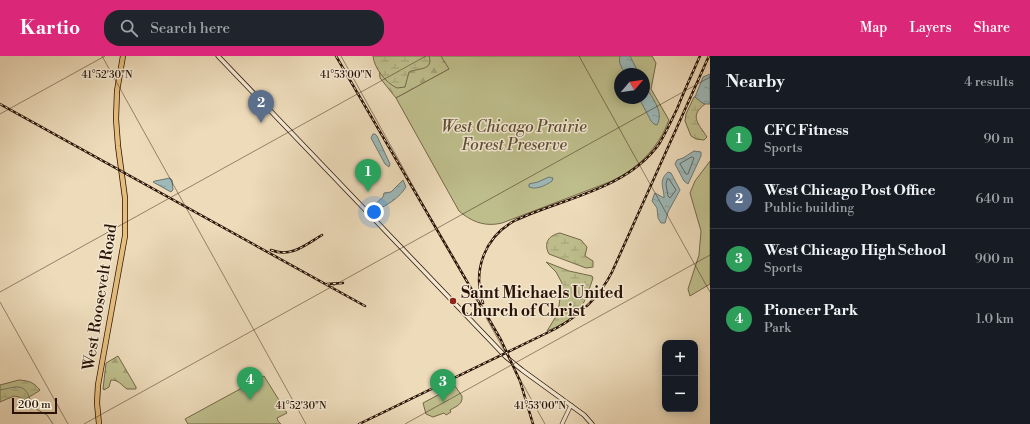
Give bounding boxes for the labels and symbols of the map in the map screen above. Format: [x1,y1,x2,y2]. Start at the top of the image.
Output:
north arrow [614,68,650,104]
text: 41°52'30"N [82,69,133,81]
text: 41°53'00"N [320,69,372,81]
pin: 2 [248,90,274,123]
park label: West Chicago Prairie Forest Preserve [441,117,587,155]
pin: 1 [355,159,381,192]
your location [364,202,384,222]
street label: West Roosevelt Road [78,222,121,373]
place label: Saint Michaels United Church of Christ [461,283,624,321]
marker: Saint Michaels United Church of Christ [448,296,458,306]
pin: 4 [237,367,263,400]
pin: 3 [430,369,456,402]
scale bar [12,396,57,415]
text: 41°52'30"N [276,400,327,412]
text: 41°53'00"N [514,400,566,412]

